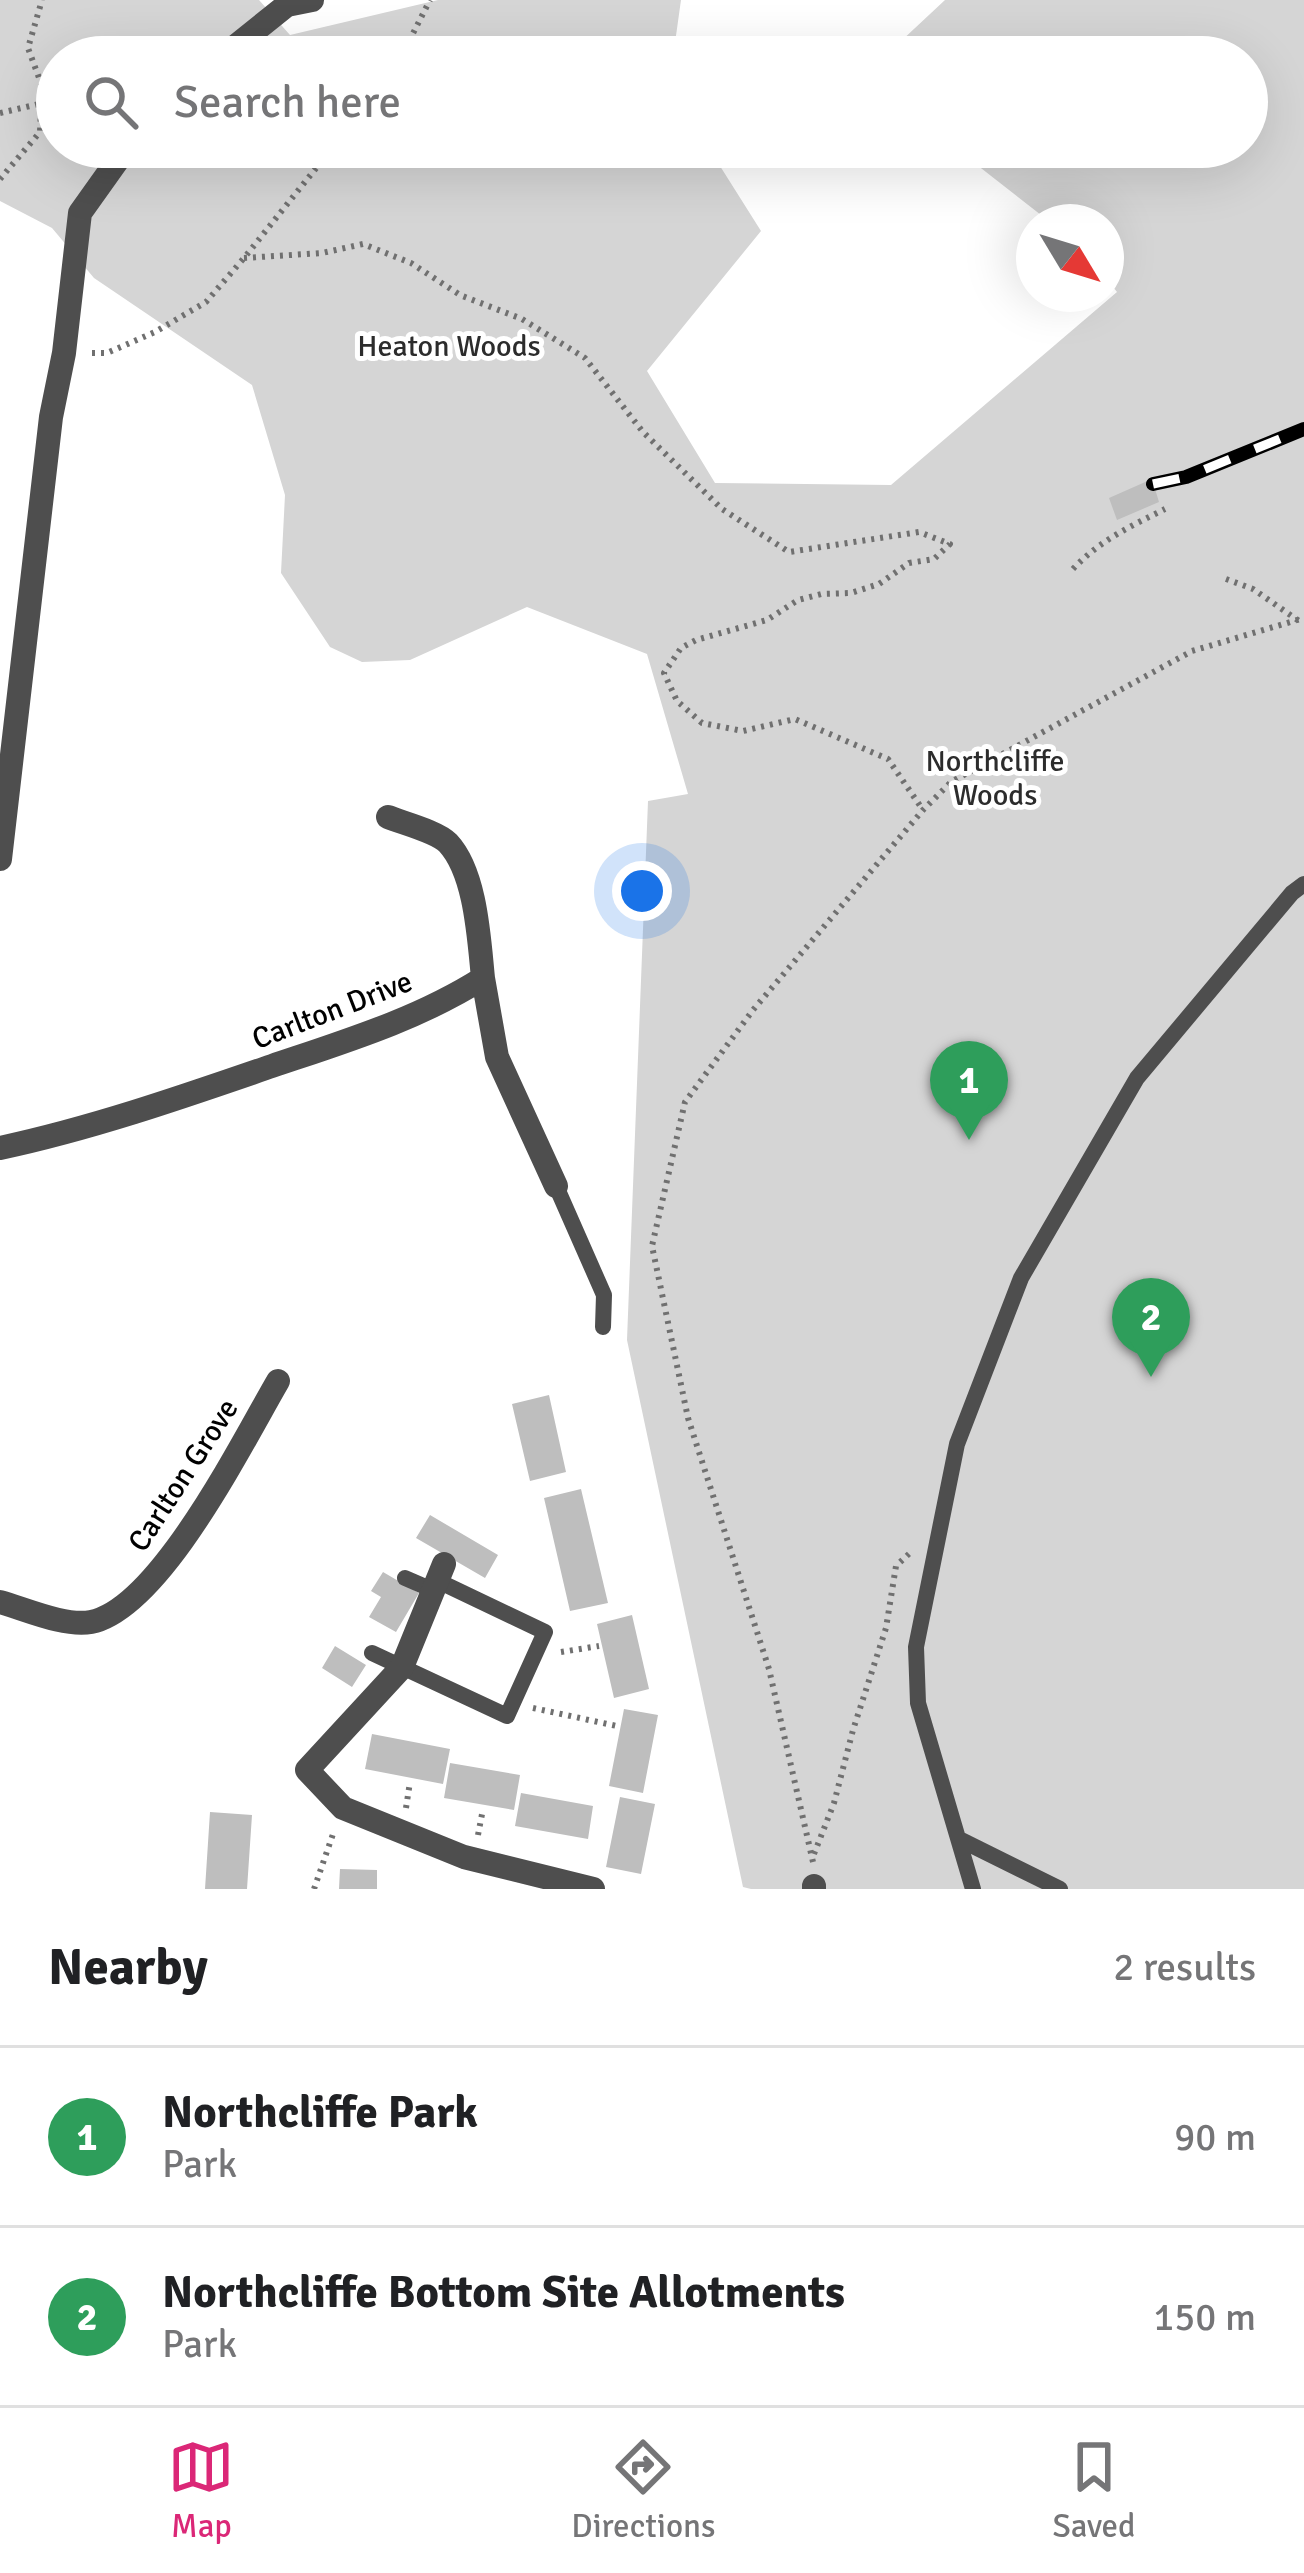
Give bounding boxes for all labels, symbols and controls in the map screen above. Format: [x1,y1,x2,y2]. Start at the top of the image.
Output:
search box [36,36,1268,168]
icon: search [78,69,144,135]
text: Search here [174,75,401,130]
north arrow [1016,204,1124,312]
park label: Heaton Woods [357,328,541,365]
park label: Northcliffe Woods [925,743,1065,814]
your location [612,861,672,921]
street label: Carlton Drive [247,963,417,1058]
pin: 1 [930,1041,1008,1140]
pin: 2 [1112,1278,1190,1377]
street label: Carlton Grove [120,1392,246,1559]
text: Nearby [48,1936,208,1999]
text: 2 results [1113,1943,1256,1991]
text: Northcliffe Park [162,2085,478,2140]
text: 1 [76,2113,98,2161]
text: 90 m [1174,2113,1256,2161]
text: Park [162,2140,237,2188]
text: Northcliffe Bottom Site Allotments [162,2265,845,2320]
text: 2 [76,2293,98,2341]
text: 150 m [1153,2293,1256,2341]
text: Park [162,2320,237,2368]
tab: Map [168,2434,234,2547]
tab: Directions [571,2434,716,2547]
tab: Saved [1052,2434,1136,2547]

